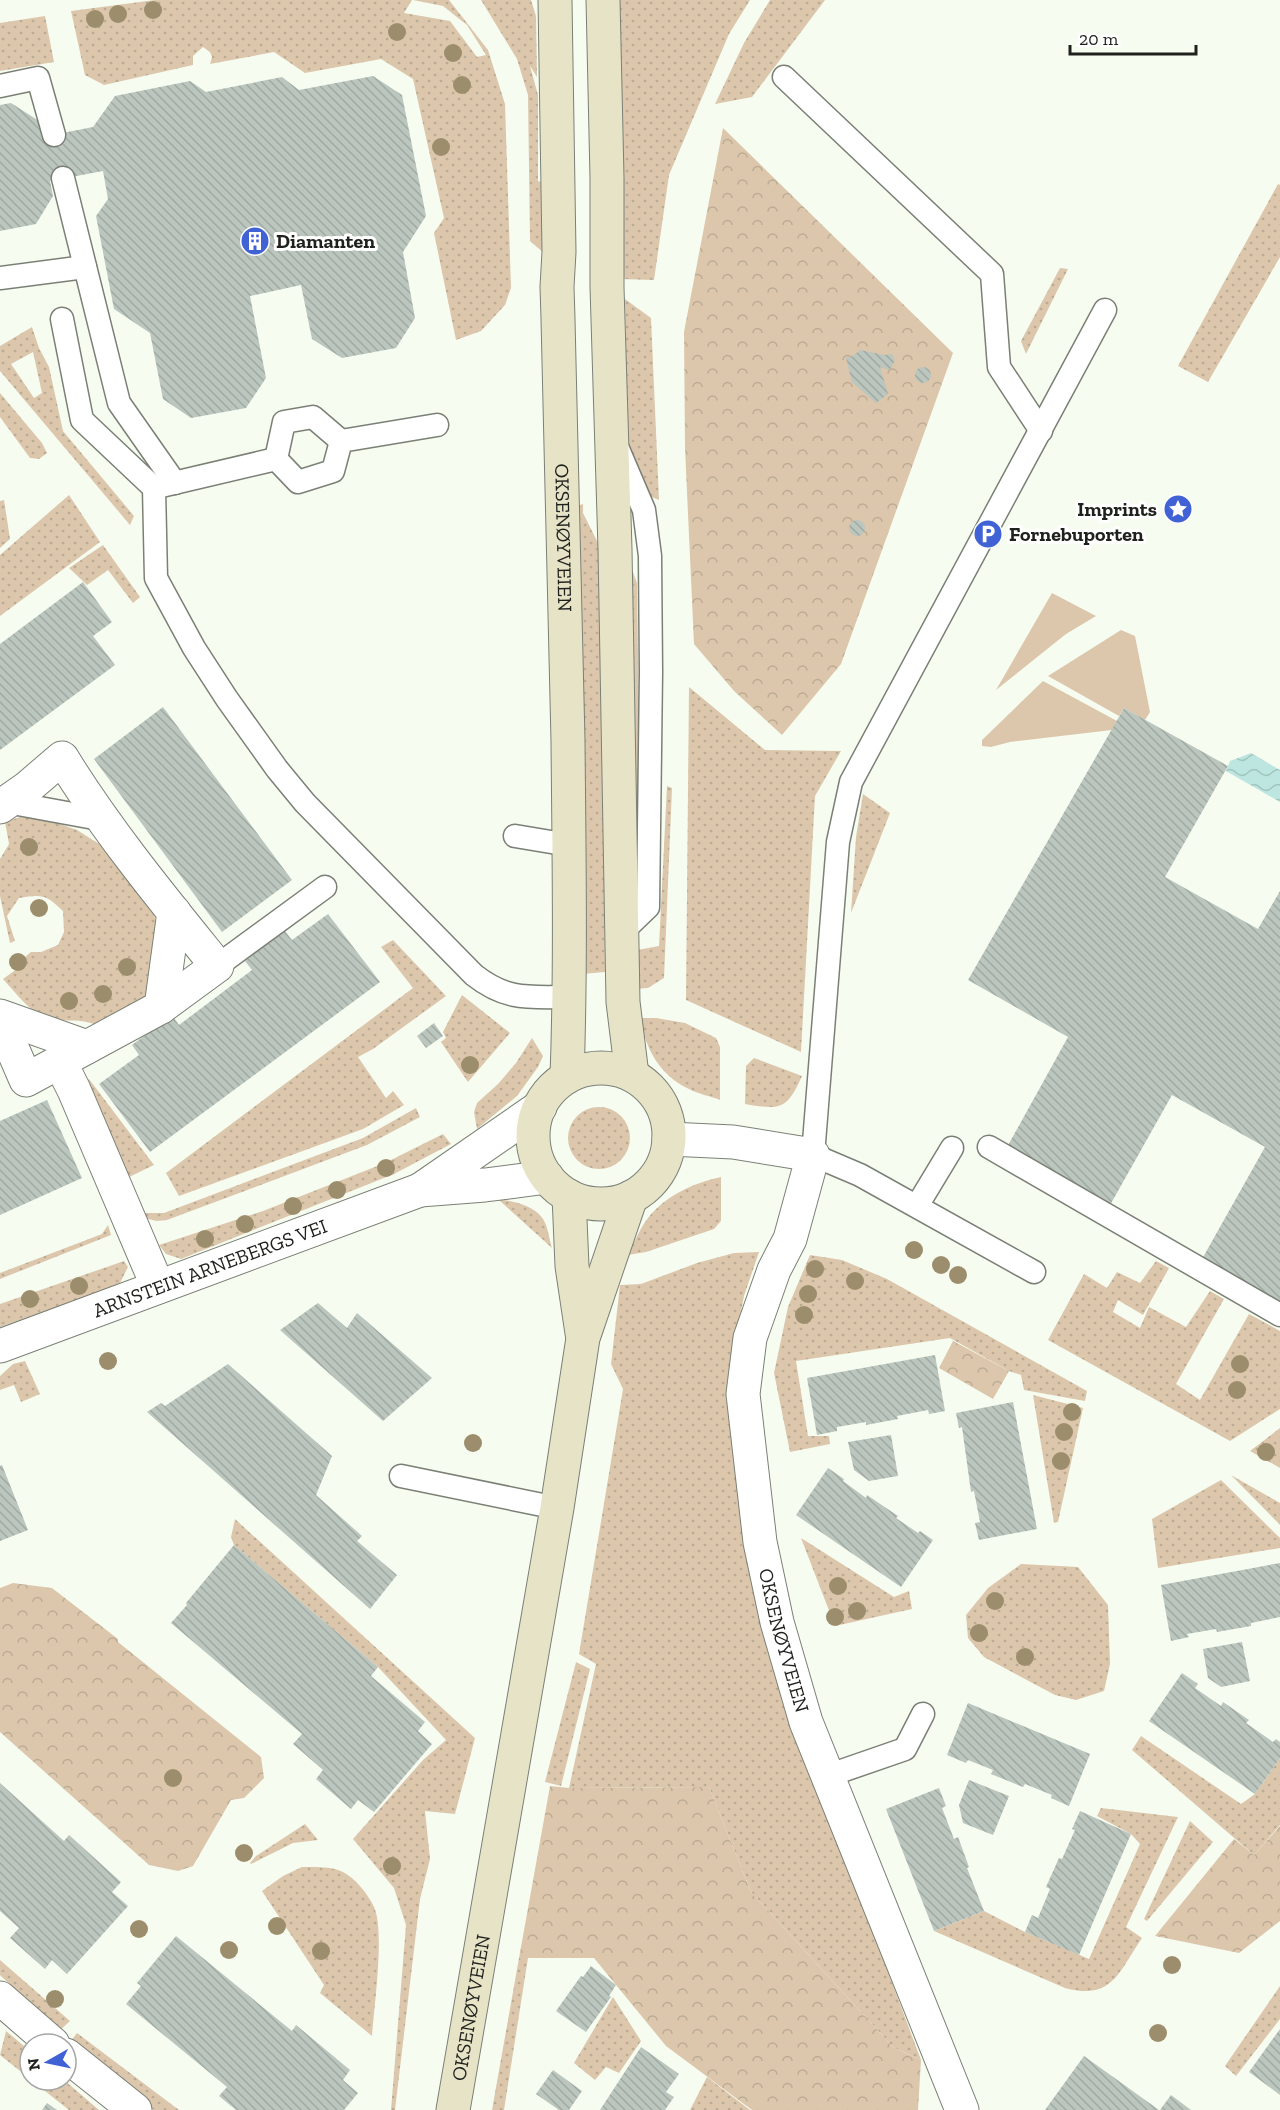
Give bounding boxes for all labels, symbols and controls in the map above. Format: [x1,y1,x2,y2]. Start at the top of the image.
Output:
scale bar [1070,18,1196,56]
text: 20 m [1079,28,1119,50]
building icon: Diamanten [239,225,271,257]
place label: Diamanten [276,229,375,253]
street label: OKSENØYVEIEN [550,463,577,612]
place icon: Imprints [1162,493,1194,525]
place label: Imprints [1077,497,1157,521]
parking icon: Fornebuporten [972,518,1004,550]
place label: Fornebuporten [1009,522,1144,546]
street label: ARNSTEIN ARNEBERGS VEI [90,1214,330,1322]
street label: OKSENØYVEIEN [754,1566,815,1716]
street label: OKSENØYVEIEN [446,1932,495,2083]
north arrow [18,2032,78,2092]
text: N [23,2057,44,2072]

